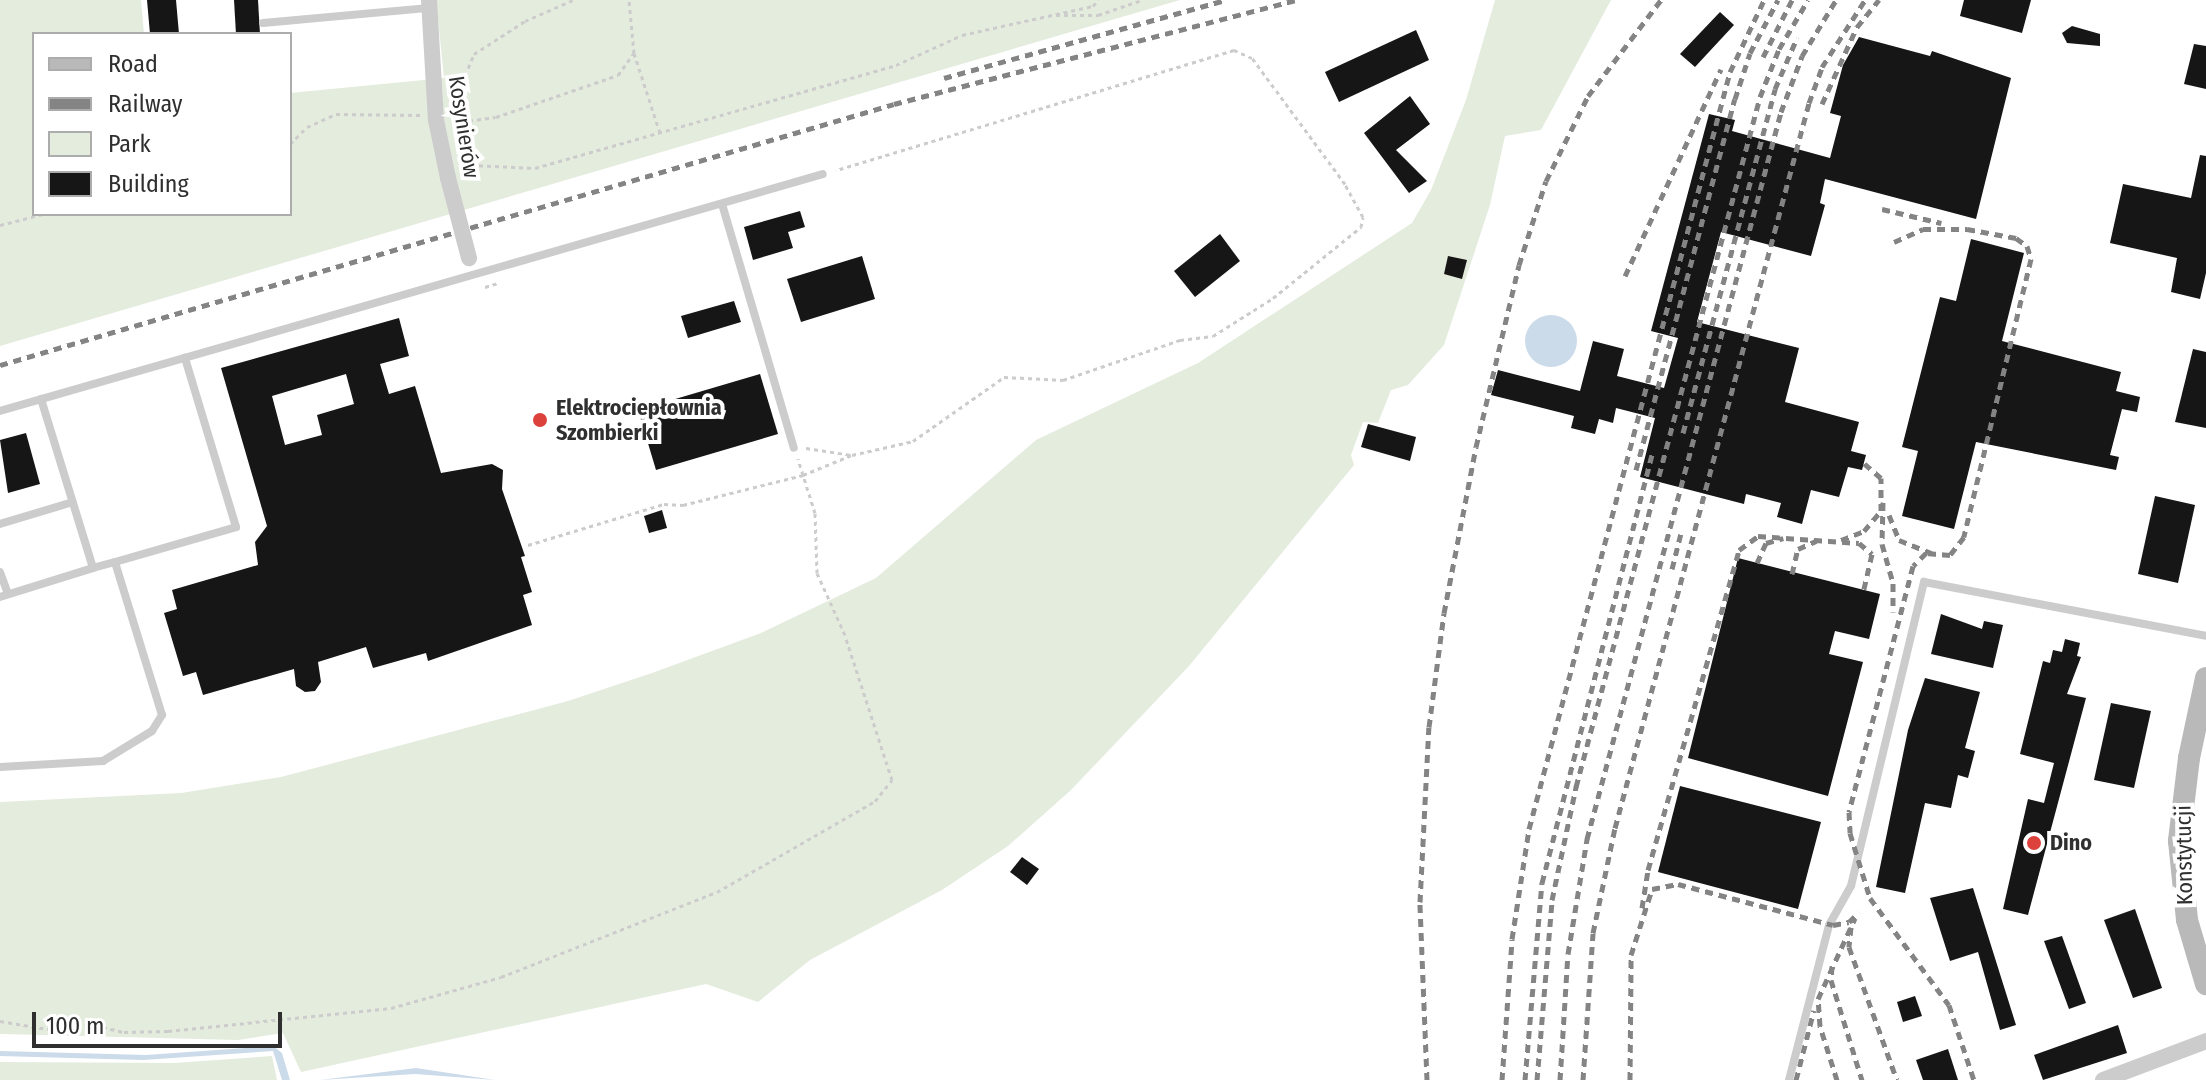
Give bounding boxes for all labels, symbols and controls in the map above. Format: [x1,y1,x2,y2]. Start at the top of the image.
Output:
legend [32,32,292,216]
text: Road [108,50,158,78]
street label: Kosynierów [443,74,485,180]
text: Railway [108,90,183,118]
text: Park [108,130,151,158]
text: Building [108,170,189,198]
place label: Elektrociepłownia Szombierki [556,394,722,446]
marker: Elektrociepłownia Szombierki [531,411,549,429]
street label: Konstytucji [2170,805,2198,905]
place label: Dino [2050,830,2092,856]
marker: Dino [2025,834,2043,852]
scale bar [36,996,286,1046]
text: 100 m [46,1012,104,1040]

